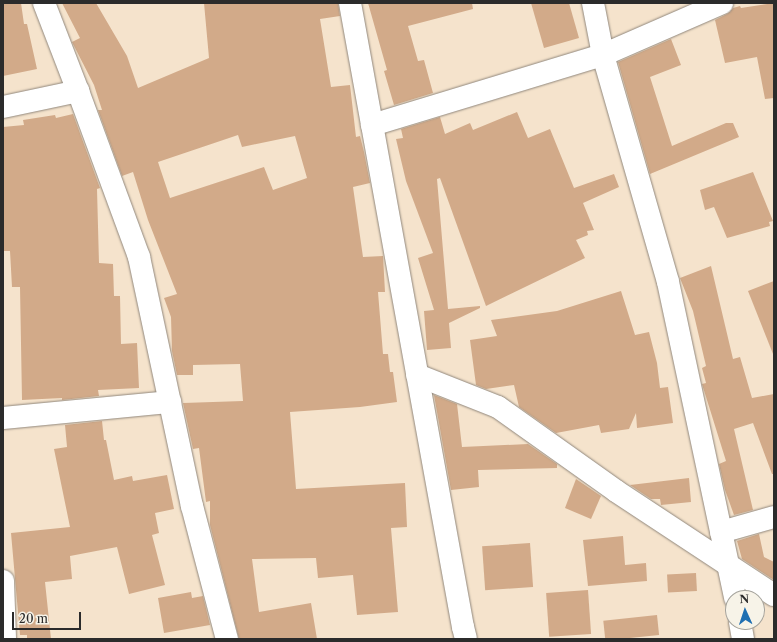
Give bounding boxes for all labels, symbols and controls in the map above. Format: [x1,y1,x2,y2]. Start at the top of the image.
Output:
north arrow [725,590,765,630]
text: N [739,592,750,606]
scale bar [14,604,83,630]
text: 20 m [19,611,48,626]

